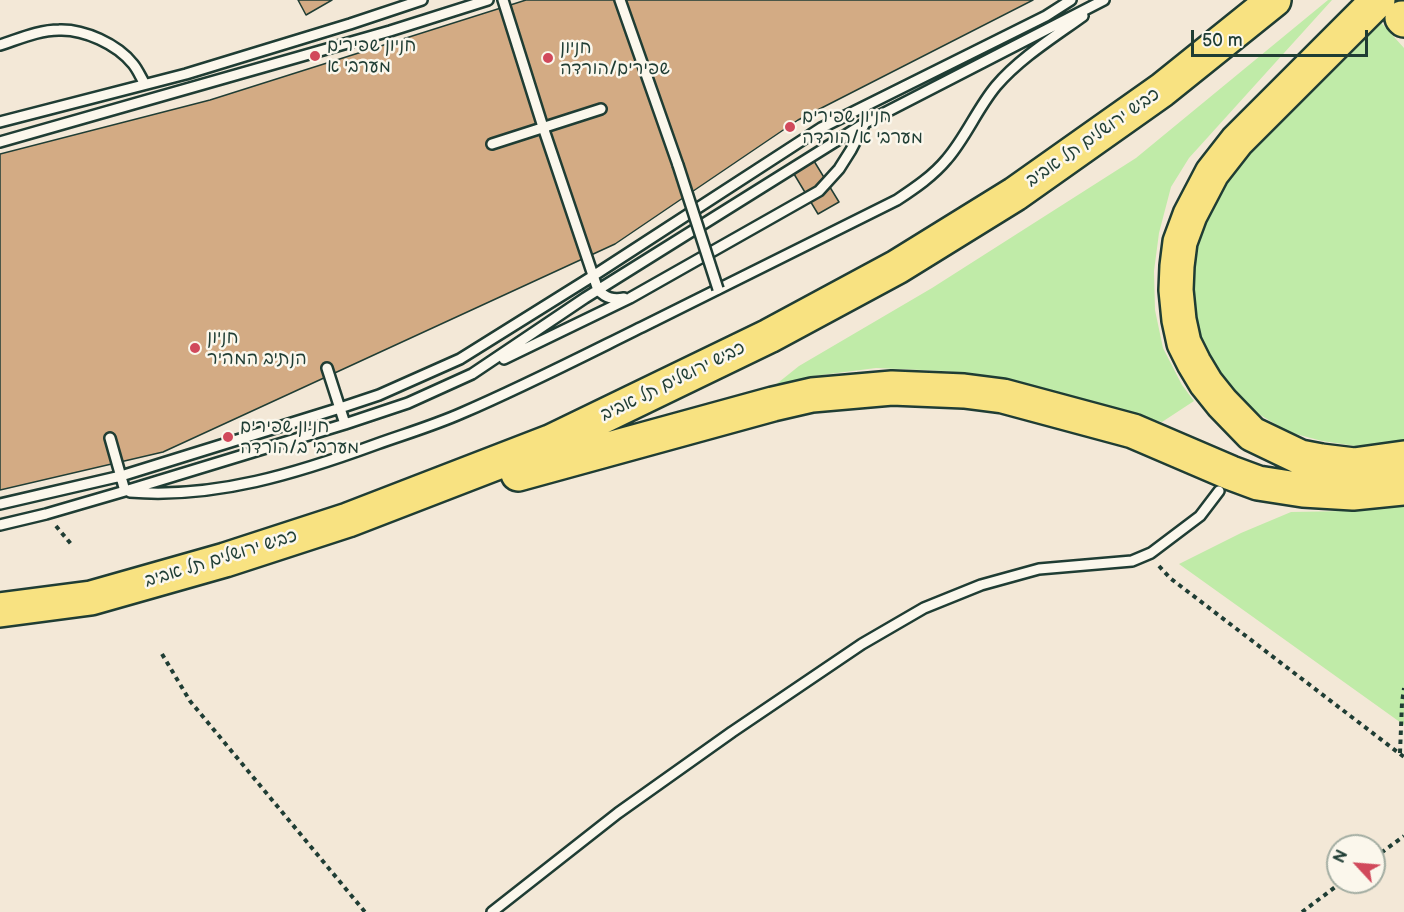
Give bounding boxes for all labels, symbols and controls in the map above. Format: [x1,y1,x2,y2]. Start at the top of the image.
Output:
scale bar [1194,18,1371,56]
text: 50 m [1202,30,1243,51]
place label: חניון שפירים מערבי א [327,35,416,78]
place label: חניון שפירים/הורדה [560,37,670,80]
marker: חניון שפירים מערבי א [308,49,322,63]
marker: חניון שפירים/הורדה [541,51,555,65]
street label: כביש ירושלים תל אביב [1022,84,1164,192]
place label: חניון שפירים מערבי א/הורדה [802,106,923,148]
marker: חניון שפירים מערבי א/הורדה [783,120,797,134]
place label: חניון הנתיב המהיר [207,327,307,370]
street label: כביש ירושלים תל אביב [597,338,749,426]
marker: חניון הנתיב המהיר [188,341,202,355]
place label: חניון שפירים מערבי ב/הורדה [240,416,359,458]
marker: חניון שפירים מערבי ב/הורדה [221,430,235,444]
street label: כביש ירושלים תל אביב [142,526,300,592]
north arrow [1326,834,1386,894]
text: N [1330,847,1352,866]

